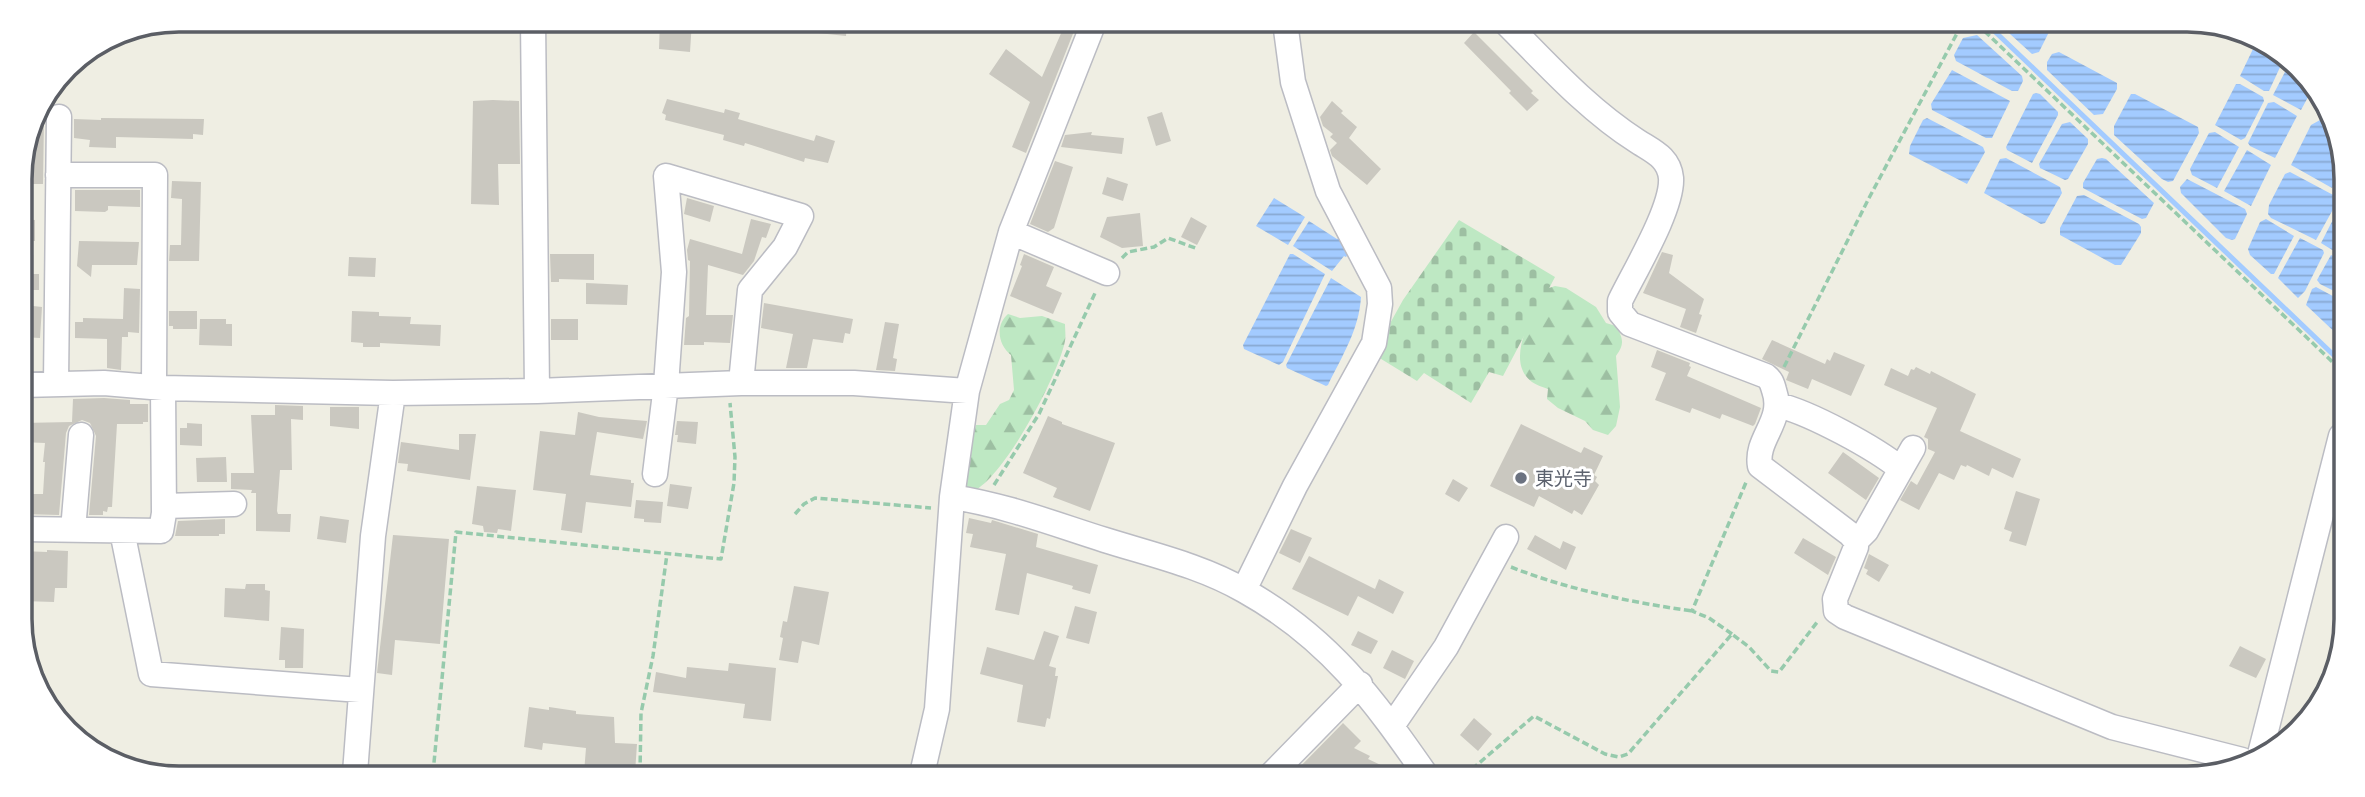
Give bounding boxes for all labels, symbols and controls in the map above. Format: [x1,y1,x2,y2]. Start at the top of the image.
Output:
place label: 東光寺 [1535,466,1592,491]
marker: 東光寺 [1513,470,1529,486]

